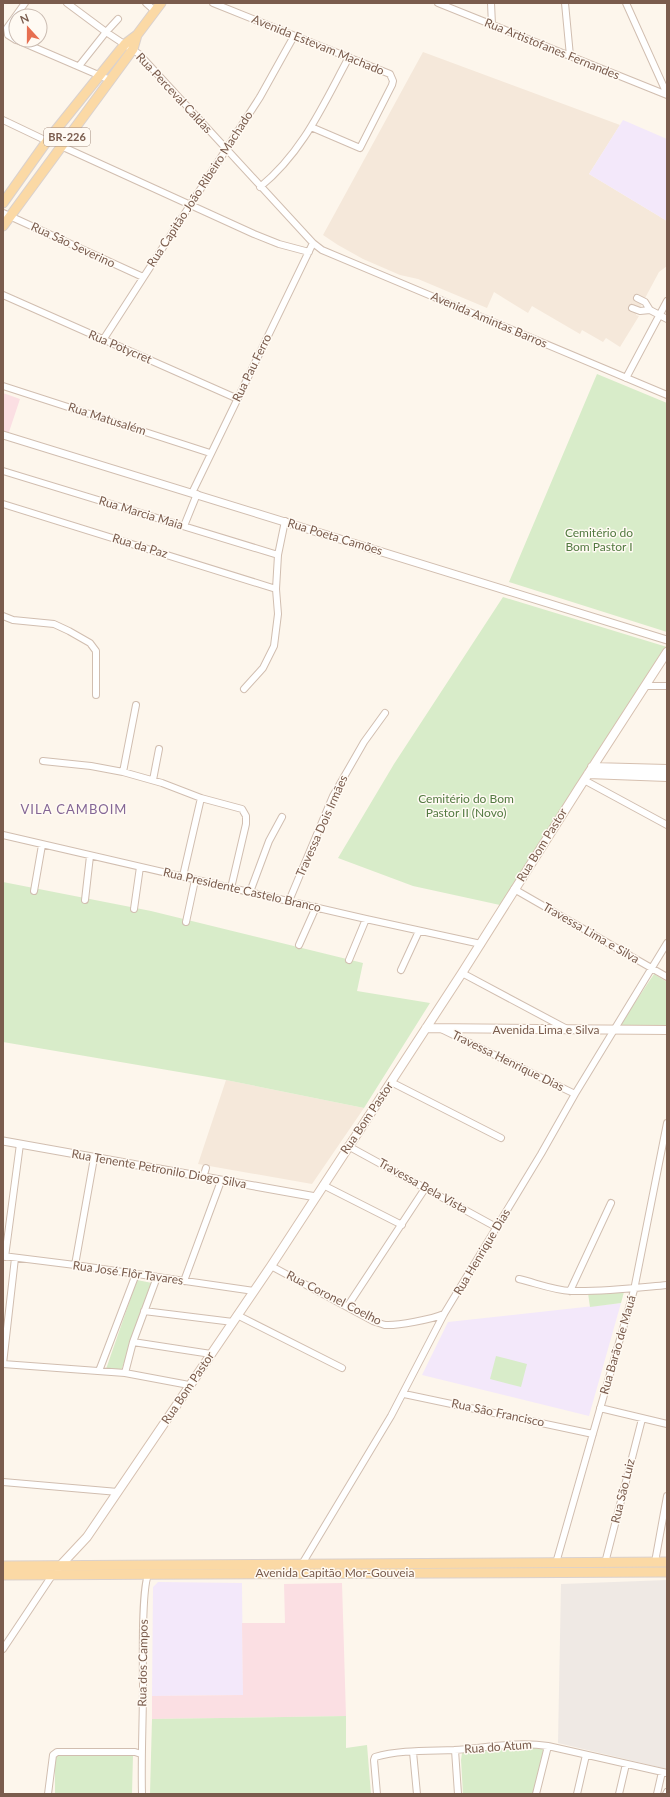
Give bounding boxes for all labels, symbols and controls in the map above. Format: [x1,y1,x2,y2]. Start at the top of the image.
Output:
north arrow [8,8,48,48]
text: N [18,11,31,26]
street label: Avenida Estevam Machado [250,11,387,78]
street label: Rua Artistofanes Fernandes [482,14,622,83]
street label: Rua Perceval Caldas [133,49,216,136]
street label: Rua Capitão João Ribeiro Machado [143,108,256,270]
road number: BR-226 [44,128,90,146]
street label: Rua São Severino [29,219,118,271]
street label: Avenida Amintas Barros [429,288,550,351]
street label: Rua Potycret [86,326,155,367]
street label: Rua Pau Ferro [229,331,275,404]
street label: Rua Matusalém [66,399,148,438]
street label: Rua Marcia Maia [97,493,185,532]
street label: Rua Poeta Camões [286,515,384,558]
park label: Cemitério do Bom Pastor I [565,525,633,554]
street label: Rua da Paz [111,530,170,561]
street label: Travessa Dois Irmães [292,773,351,879]
park label: Cemitério do Bom Pastor II (Novo) [418,791,514,820]
district label: VILA CAMBOIM [21,801,127,817]
street label: Rua Bom Pastor [513,805,571,884]
street label: Rua Presidente Castelo Branco [162,864,323,915]
street label: Travessa Lima e Silva [540,899,642,966]
street label: Avenida Lima e Silva [493,1022,599,1037]
street label: Travessa Henrique Dias [450,1027,567,1094]
street label: Rua Bom Pastor [337,1078,397,1157]
street label: Rua Tenente Petronilo Diogo Silva [70,1146,248,1191]
street label: Travessa Bela Vista [376,1155,470,1216]
street label: Rua Henrique Dias [450,1206,513,1298]
street label: Rua José Flôr Tavares [72,1257,184,1288]
street label: Rua Coronel Coelho [284,1267,385,1328]
street label: Rua Barão de Mauá [596,1294,639,1396]
street label: Rua Bom Pastor [158,1348,218,1427]
street label: Rua São Francisco [450,1395,546,1430]
street label: Rua São Luiz [607,1456,638,1525]
street label: Avenida Capitão Mor-Gouveia [256,1565,414,1580]
street label: Rua dos Campos [134,1619,151,1707]
street label: Rua do Atum [464,1737,532,1756]

